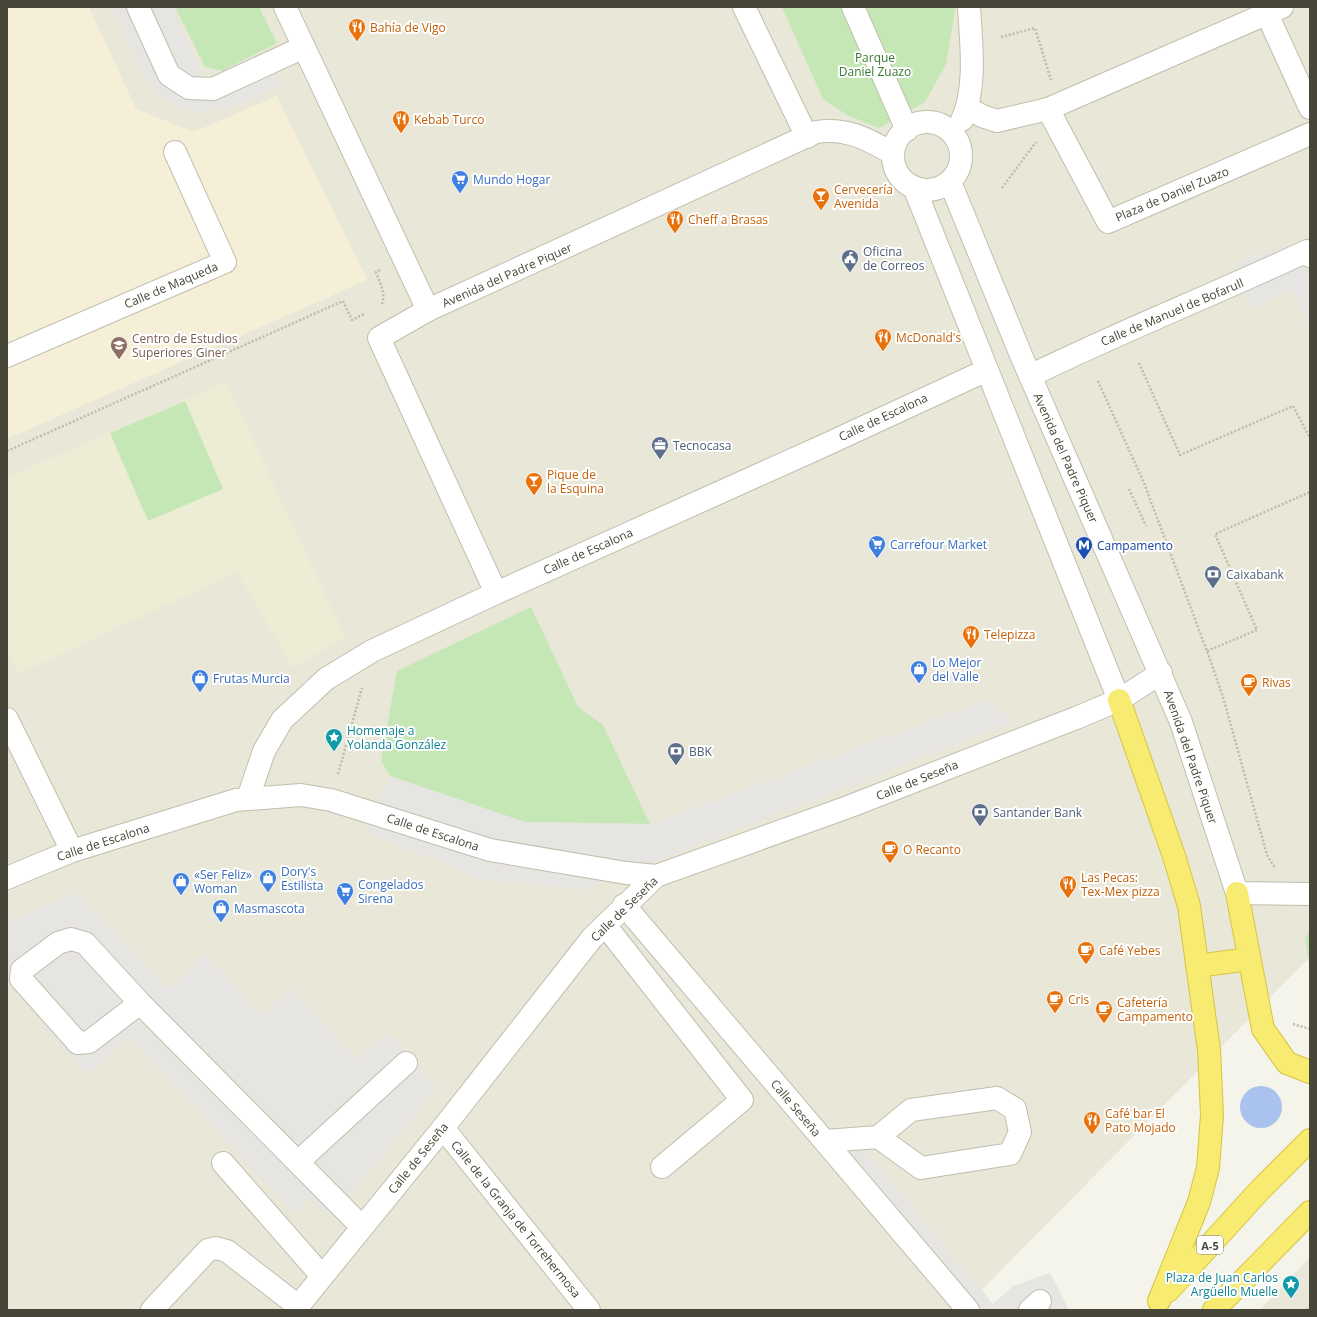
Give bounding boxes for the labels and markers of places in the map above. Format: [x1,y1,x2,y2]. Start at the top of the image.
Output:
restaurant icon: Bahía de Vigo [347,17,367,42]
place label: Bahía de Vigo [370,19,446,36]
restaurant icon: Kebab Turco [391,109,411,134]
place label: Kebab Turco [414,111,484,128]
supermarket icon: Mundo Hogar [450,169,470,194]
place label: Mundo Hogar [473,171,550,188]
place label: Cervecería Avenida [834,181,893,212]
bar icon: Cervecería Avenida [811,186,831,211]
restaurant icon: Cheff a Brasas [665,209,685,234]
place label: Cheff a Brasas [688,211,768,228]
place label: Oficina de Correos [863,243,925,274]
public building icon: Oficina de Correos [840,248,860,273]
restaurant icon: McDonald's [873,327,893,352]
place label: McDonald's [896,329,961,346]
place label: Centro de Estudios Superiores Giner [132,330,238,361]
school or university icon: Centro de Estudios Superiores Giner [109,335,129,360]
office icon: Tecnocasa [650,435,670,460]
place label: Tecnocasa [673,437,731,454]
place label: Pique de la Esquina [547,466,604,497]
bar icon: Pique de la Esquina [524,471,544,496]
supermarket icon: Carrefour Market [867,534,887,559]
metro station icon: Campamento [1074,535,1094,560]
place label: Carrefour Market [890,536,987,553]
place label: Campamento [1097,537,1173,554]
bank icon: Caixabank [1203,564,1223,589]
place label: Caixabank [1226,566,1285,583]
restaurant icon: Telepizza [961,624,981,649]
place label: Telepizza [984,626,1035,643]
place label: Lo Mejor del Valle [932,654,981,685]
shop icon: Lo Mejor del Valle [909,659,929,684]
shop icon: Frutas Murcia [190,668,210,693]
place label: Frutas Murcia [213,670,290,687]
cafe icon: Rivas [1239,672,1259,697]
place label: Rivas [1262,674,1291,691]
place label: Homenaje a Yolanda González [347,722,446,753]
place icon: Homenaje a Yolanda González [324,727,344,752]
bank icon: BBK [666,741,686,766]
place label: BBK [689,743,713,760]
bank icon: Santander Bank [970,802,990,827]
place label: Santander Bank [993,804,1083,821]
cafe icon: O Recanto [880,839,900,864]
place label: O Recanto [903,841,961,858]
place label: Dory's Estilista [281,863,323,894]
place label: «Ser Feliz» Woman [194,866,252,897]
shop icon: Dory's Estilista [258,868,278,893]
place label: Las Pecas: Tex-Mex pizza [1081,869,1160,900]
shop icon: «Ser Feliz» Woman [171,871,191,896]
restaurant icon: Las Pecas: Tex-Mex pizza [1058,874,1078,899]
place label: Congelados Sirena [358,876,424,907]
supermarket icon: Congelados Sirena [335,881,355,906]
shop icon: Masmascota [211,898,231,923]
place label: Masmascota [234,900,305,917]
cafe icon: Café Yebes [1076,940,1096,965]
place label: Café Yebes [1099,942,1161,959]
cafe icon: Cris [1045,989,1065,1014]
place label: Cris [1068,991,1089,1008]
place label: Cafetería Campamento [1117,994,1193,1025]
cafe icon: Cafetería Campamento [1094,999,1114,1024]
place label: Café bar El Pato Mojado [1105,1105,1176,1136]
restaurant icon: Café bar El Pato Mojado [1082,1110,1102,1135]
place label: Plaza de Juan Carlos Argüello Muelle [1166,1269,1278,1300]
place icon: Plaza de Juan Carlos Argüello Muelle [1281,1274,1301,1299]

